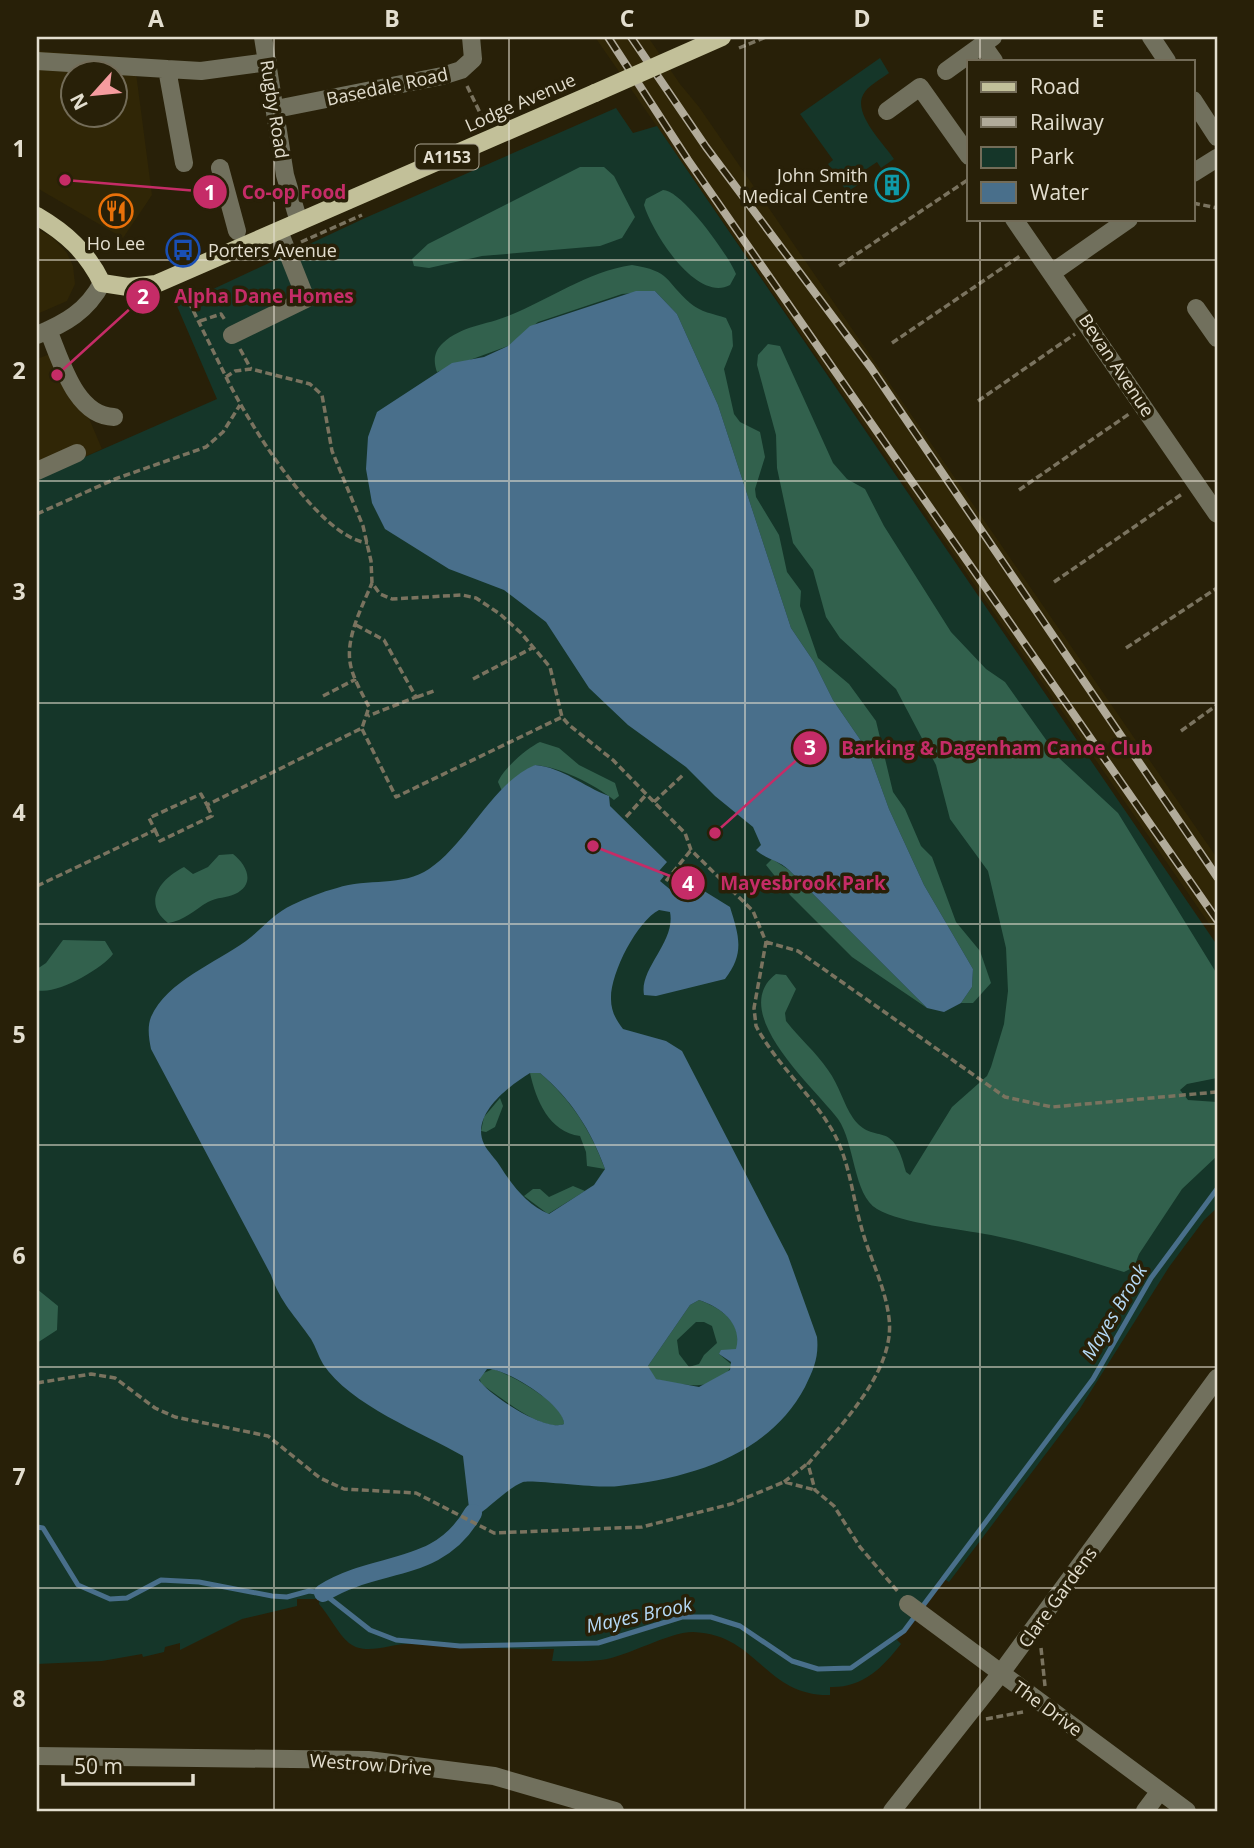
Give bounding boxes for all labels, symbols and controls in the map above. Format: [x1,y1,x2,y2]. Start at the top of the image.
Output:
text: A [148,2,164,34]
text: B [384,2,400,34]
text: C [620,2,634,34]
text: D [853,2,871,34]
text: E [1092,2,1104,34]
street label: Rugby Road [255,58,295,160]
north arrow [60,60,130,130]
legend [967,60,1194,220]
street label: Basedale Road [324,61,450,111]
street label: Lodge Avenue [461,67,579,137]
text: Road [1030,72,1080,100]
text: N [64,89,94,115]
text: Railway [1030,108,1104,136]
text: 1 [12,132,26,164]
text: Park [1030,142,1074,170]
road number: A1153 [416,144,478,169]
place label: John Smith Medical Centre [742,163,868,208]
building icon: John Smith Medical Centre [873,166,911,204]
callout: Co-op Food [192,172,360,212]
text: 1 [204,178,216,206]
text: Water [1030,178,1089,206]
text: Co-op Food [242,179,346,205]
restaurant icon: Ho Lee [97,192,135,230]
place label: Ho Lee [87,231,145,255]
bus stop icon: Porters Avenue [164,231,202,269]
place label: Porters Avenue [208,238,337,262]
callout: Alpha Dane Homes [125,277,368,317]
text: 2 [137,282,149,310]
text: Alpha Dane Homes [174,283,354,309]
street label: Bevan Avenue [1074,309,1160,421]
text: 2 [12,354,26,386]
text: 3 [12,575,26,607]
callout: Barking & Dagenham Canoe Club [792,728,1167,768]
text: 3 [804,733,816,761]
text: Barking & Dagenham Canoe Club [841,735,1153,761]
text: 4 [12,796,26,828]
callout: Mayesbrook Park [671,863,899,903]
text: 4 [682,869,694,897]
text: Mayesbrook Park [720,870,886,896]
text: 5 [12,1018,26,1050]
text: 6 [12,1239,26,1271]
water label: Mayes Brook [1075,1259,1153,1365]
text: 7 [12,1460,26,1492]
street label: Clare Gardens [1012,1542,1102,1652]
water label: Mayes Brook [584,1591,695,1639]
street label: The Drive [1009,1675,1087,1741]
text: 8 [12,1682,26,1714]
scale bar [63,1743,192,1787]
street label: Westrow Drive [309,1748,433,1780]
text: 50 m [74,1752,123,1780]

